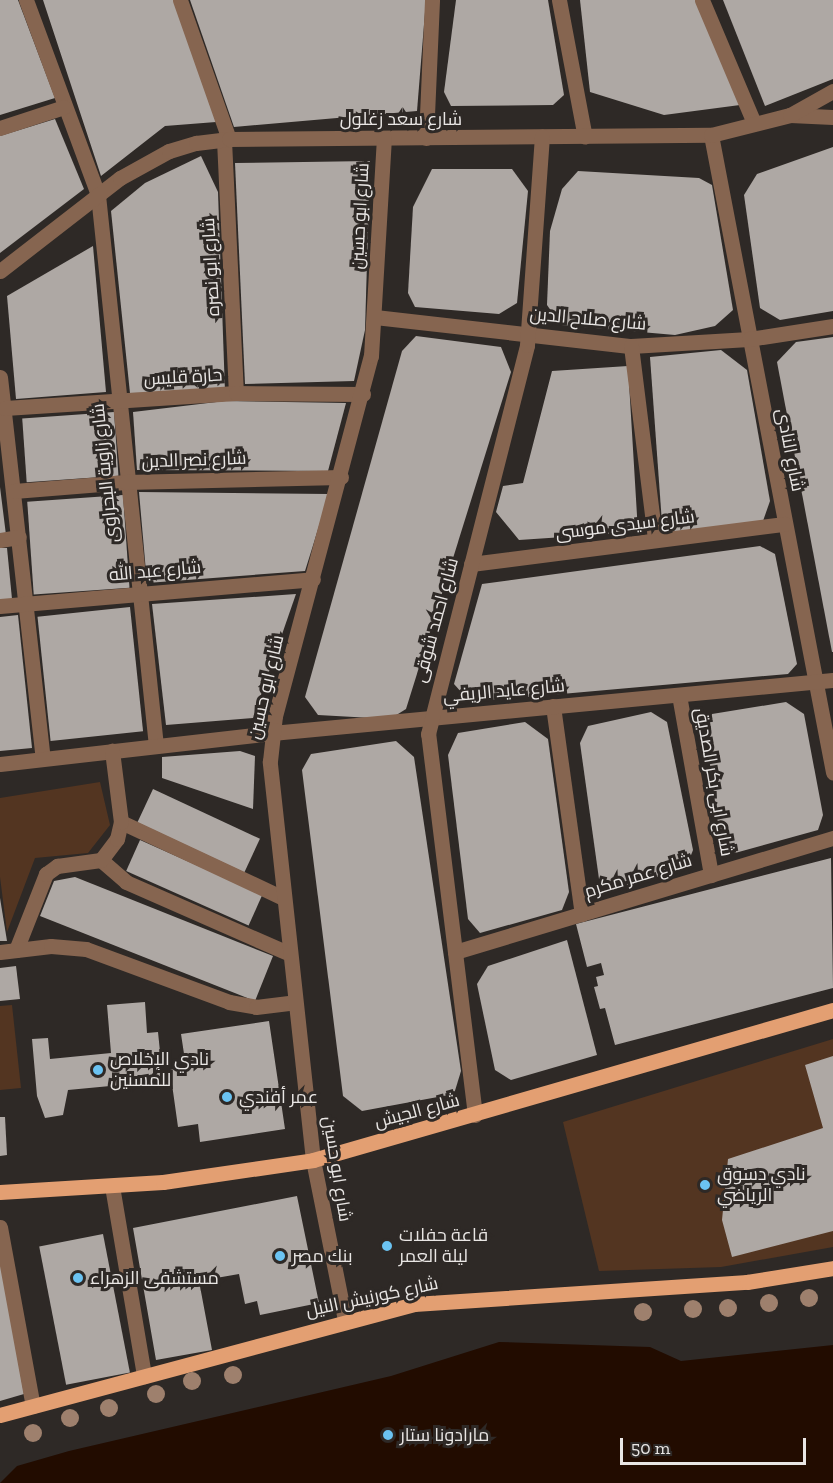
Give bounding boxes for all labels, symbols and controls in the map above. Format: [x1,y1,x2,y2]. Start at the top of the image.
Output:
street label: شارع سعد زغلول [340,108,462,130]
street label: شارع ابو حسين [346,162,374,270]
street label: شارع ابو نصره [198,217,224,317]
street label: شارع صلاح الدين [529,303,647,335]
street label: حارة قليس [143,364,223,390]
street label: شارع زاوية البحراوى [87,402,123,544]
street label: شارع النادى [771,407,809,493]
street label: شارع نصر الدين [141,447,247,473]
street label: شارع سيدى موسى [554,506,696,544]
street label: شارع احمد شوقى [409,555,463,685]
street label: شارع عبد الله [108,556,202,586]
street label: شارع ابو حسين [244,633,288,741]
street label: شارع عايد الريفي [442,675,566,707]
street label: شارع ابى بكر الصديق [690,706,738,858]
street label: شارع عمر مكرم [582,849,694,903]
place label: نادي الإخلاص للمسنين [110,1049,209,1092]
marker: نادي الإخلاص للمسنين [91,1063,105,1077]
place label: عمر أفندي [239,1086,318,1108]
street label: شارع الجيش [372,1089,462,1133]
marker: عمر أفندي [220,1090,234,1104]
street label: شارع ابو حسين [318,1115,356,1223]
place label: نادي دسوق الرياضي [717,1164,806,1206]
marker: نادي دسوق الرياضي [698,1178,712,1192]
place label: قاعة حفلات ليلة العمر [399,1225,488,1268]
marker: قاعة حفلات ليلة العمر [380,1239,394,1253]
place label: بنك مصر [292,1245,353,1267]
marker: بنك مصر [273,1249,287,1263]
place label: مستشفى الزهراء [90,1267,219,1289]
marker: مستشفى الزهراء [71,1271,85,1285]
street label: شارع كورنيش النيل [304,1272,440,1322]
place label: مارادونا ستار [400,1424,489,1446]
scale bar [623,1426,809,1464]
marker: مارادونا ستار [381,1428,395,1442]
text: 50 m [631,1437,670,1459]

